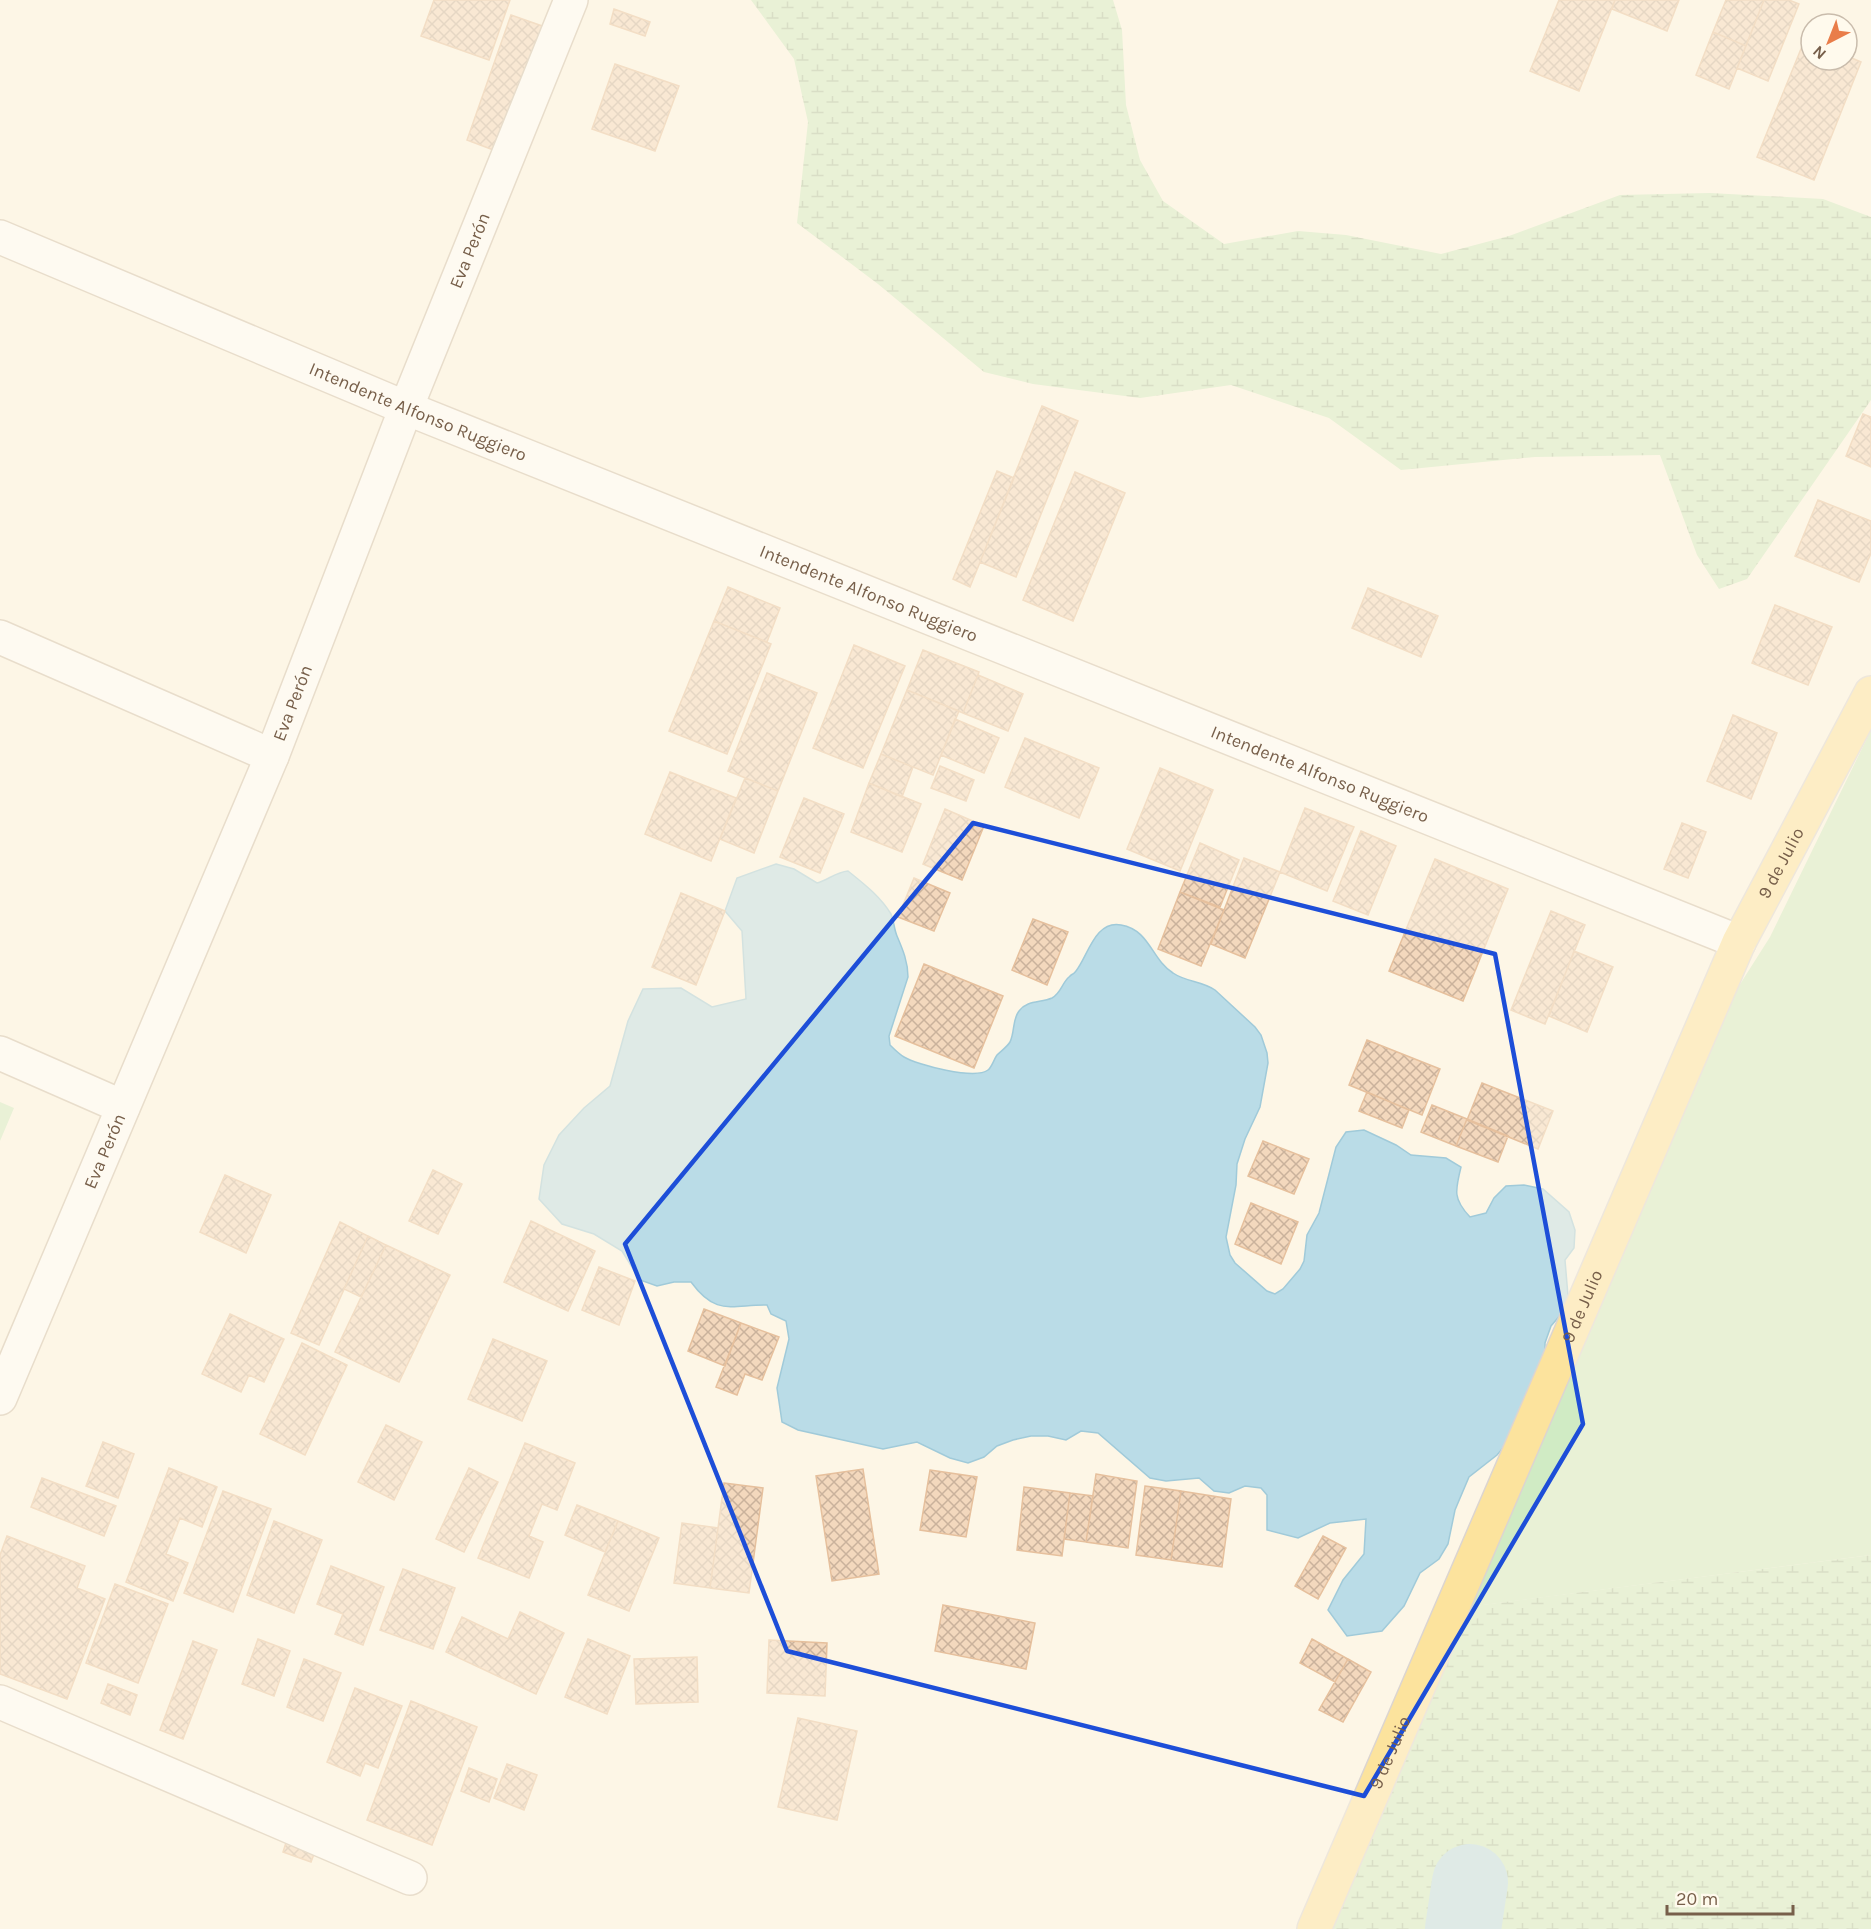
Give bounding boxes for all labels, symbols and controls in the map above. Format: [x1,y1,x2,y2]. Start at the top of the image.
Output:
north arrow [1799,12,1859,72]
text: N [1809,42,1830,64]
street label: Eva Perón [445,209,495,292]
street label: Intendente Alfonso Ruggiero [306,357,530,466]
street label: Intendente Alfonso Ruggiero [756,540,981,647]
street label: Eva Perón [268,662,317,744]
street label: Intendente Alfonso Ruggiero [1208,721,1432,828]
street label: 9 de Julio [1753,824,1809,902]
street label: Eva Perón [79,1110,130,1192]
street label: 9 de Julio [1557,1266,1608,1346]
street label: 9 de Julio [1365,1713,1415,1793]
scale bar [1667,1878,1793,1916]
text: 20 m [1676,1888,1718,1910]

